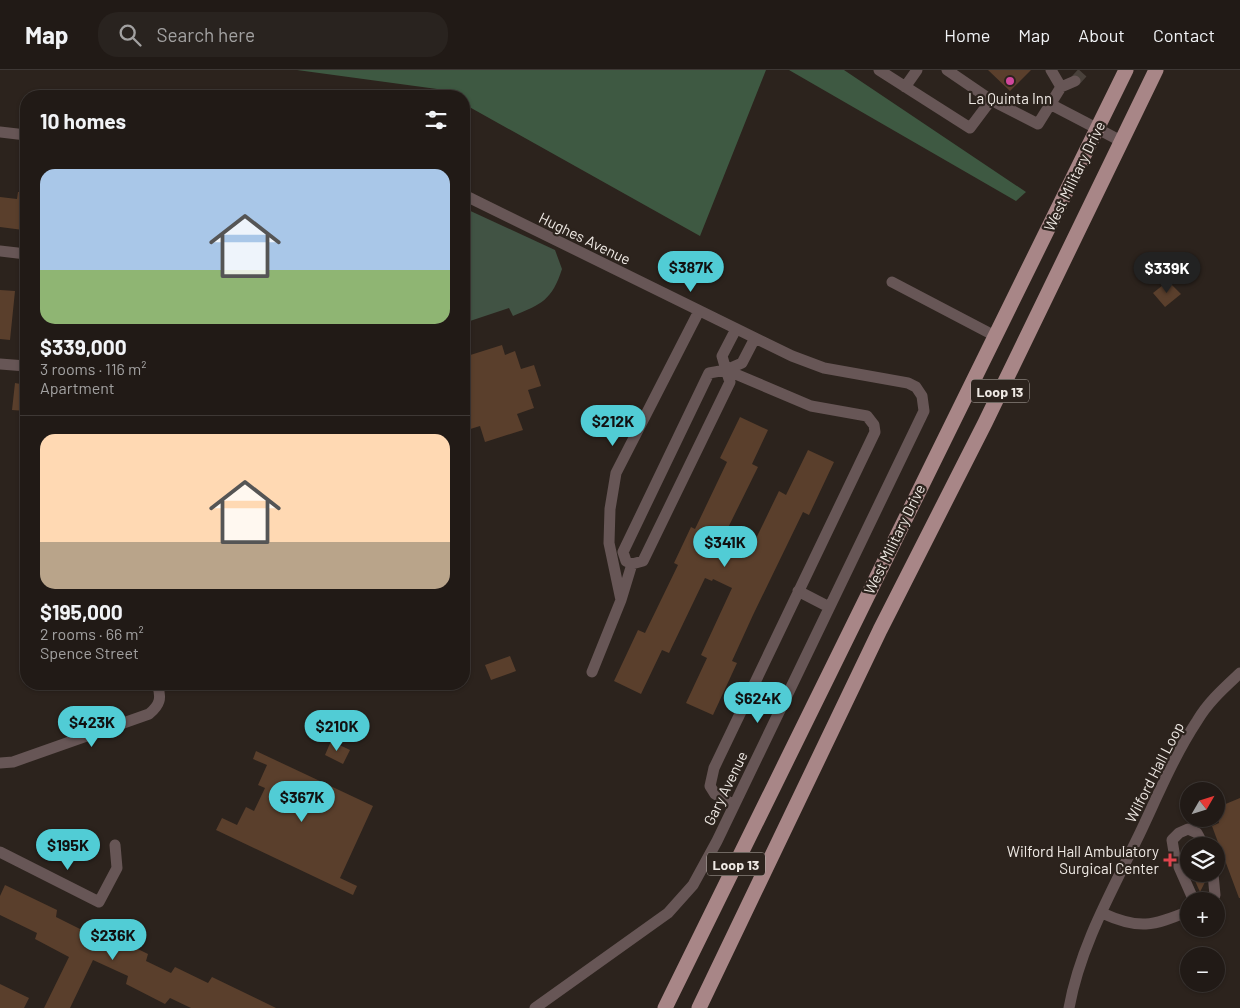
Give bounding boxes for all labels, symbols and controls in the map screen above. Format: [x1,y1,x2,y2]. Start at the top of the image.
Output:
search box [98,12,448,57]
text: Map [25,20,68,49]
icon: search [116,21,144,49]
text: Search here [156,23,255,46]
text: Home [944,24,990,46]
text: Map [1018,24,1050,46]
text: About [1078,24,1125,46]
text: Contact [1153,24,1215,46]
marker: La Quinta Inn [1004,75,1016,87]
place label: La Quinta Inn [968,89,1052,107]
icon: filters [422,106,450,134]
text: 10 homes [40,108,126,133]
street label: West Military Drive [1040,118,1108,234]
icon: home [200,201,290,291]
street label: Hughes Avenue [536,208,634,268]
pin: $387K [656,250,726,293]
pin: $339K [1132,252,1202,294]
text: $387K [669,257,713,276]
text: $339K [1145,258,1189,277]
text: $339,000 [40,334,127,359]
text: 3 rooms · 116 m² [40,359,146,378]
text: Apartment [40,378,115,397]
road number: Loop 13 [971,380,1029,402]
pin: $212K [578,404,648,447]
text: $212K [592,411,634,430]
icon: home [200,467,290,557]
street label: West Military Drive [860,481,928,597]
pin: $341K [690,526,760,568]
text: $341K [704,532,746,551]
text: $195,000 [40,599,123,624]
text: 2 rooms · 66 m² [40,624,144,643]
text: Spence Street [40,643,139,662]
pin: $624K [723,682,793,724]
text: $624K [735,688,781,707]
pin: $423K [57,706,127,748]
pin: $210K [302,710,372,752]
text: $423K [69,712,115,731]
text: $210K [316,716,358,735]
street label: Wilford Hall Loop [1121,719,1187,825]
street label: Gary Avenue [699,748,751,828]
pin: $367K [267,780,337,823]
north arrow [1180,782,1225,828]
map controls [1180,782,1225,992]
text: $367K [280,787,324,806]
pin: $195K [33,828,103,871]
text: $195K [47,835,89,854]
button: layers [1180,837,1225,882]
place label: Wilford Hall Ambulatory Surgical Center [1007,842,1160,877]
road number: Loop 13 [707,852,765,876]
marker: Wilford Hall Ambulatory Surgical Center [1163,853,1177,867]
button: + [1180,892,1225,937]
pin: $236K [78,918,148,961]
text: $236K [90,925,136,944]
button: − [1180,947,1225,992]

